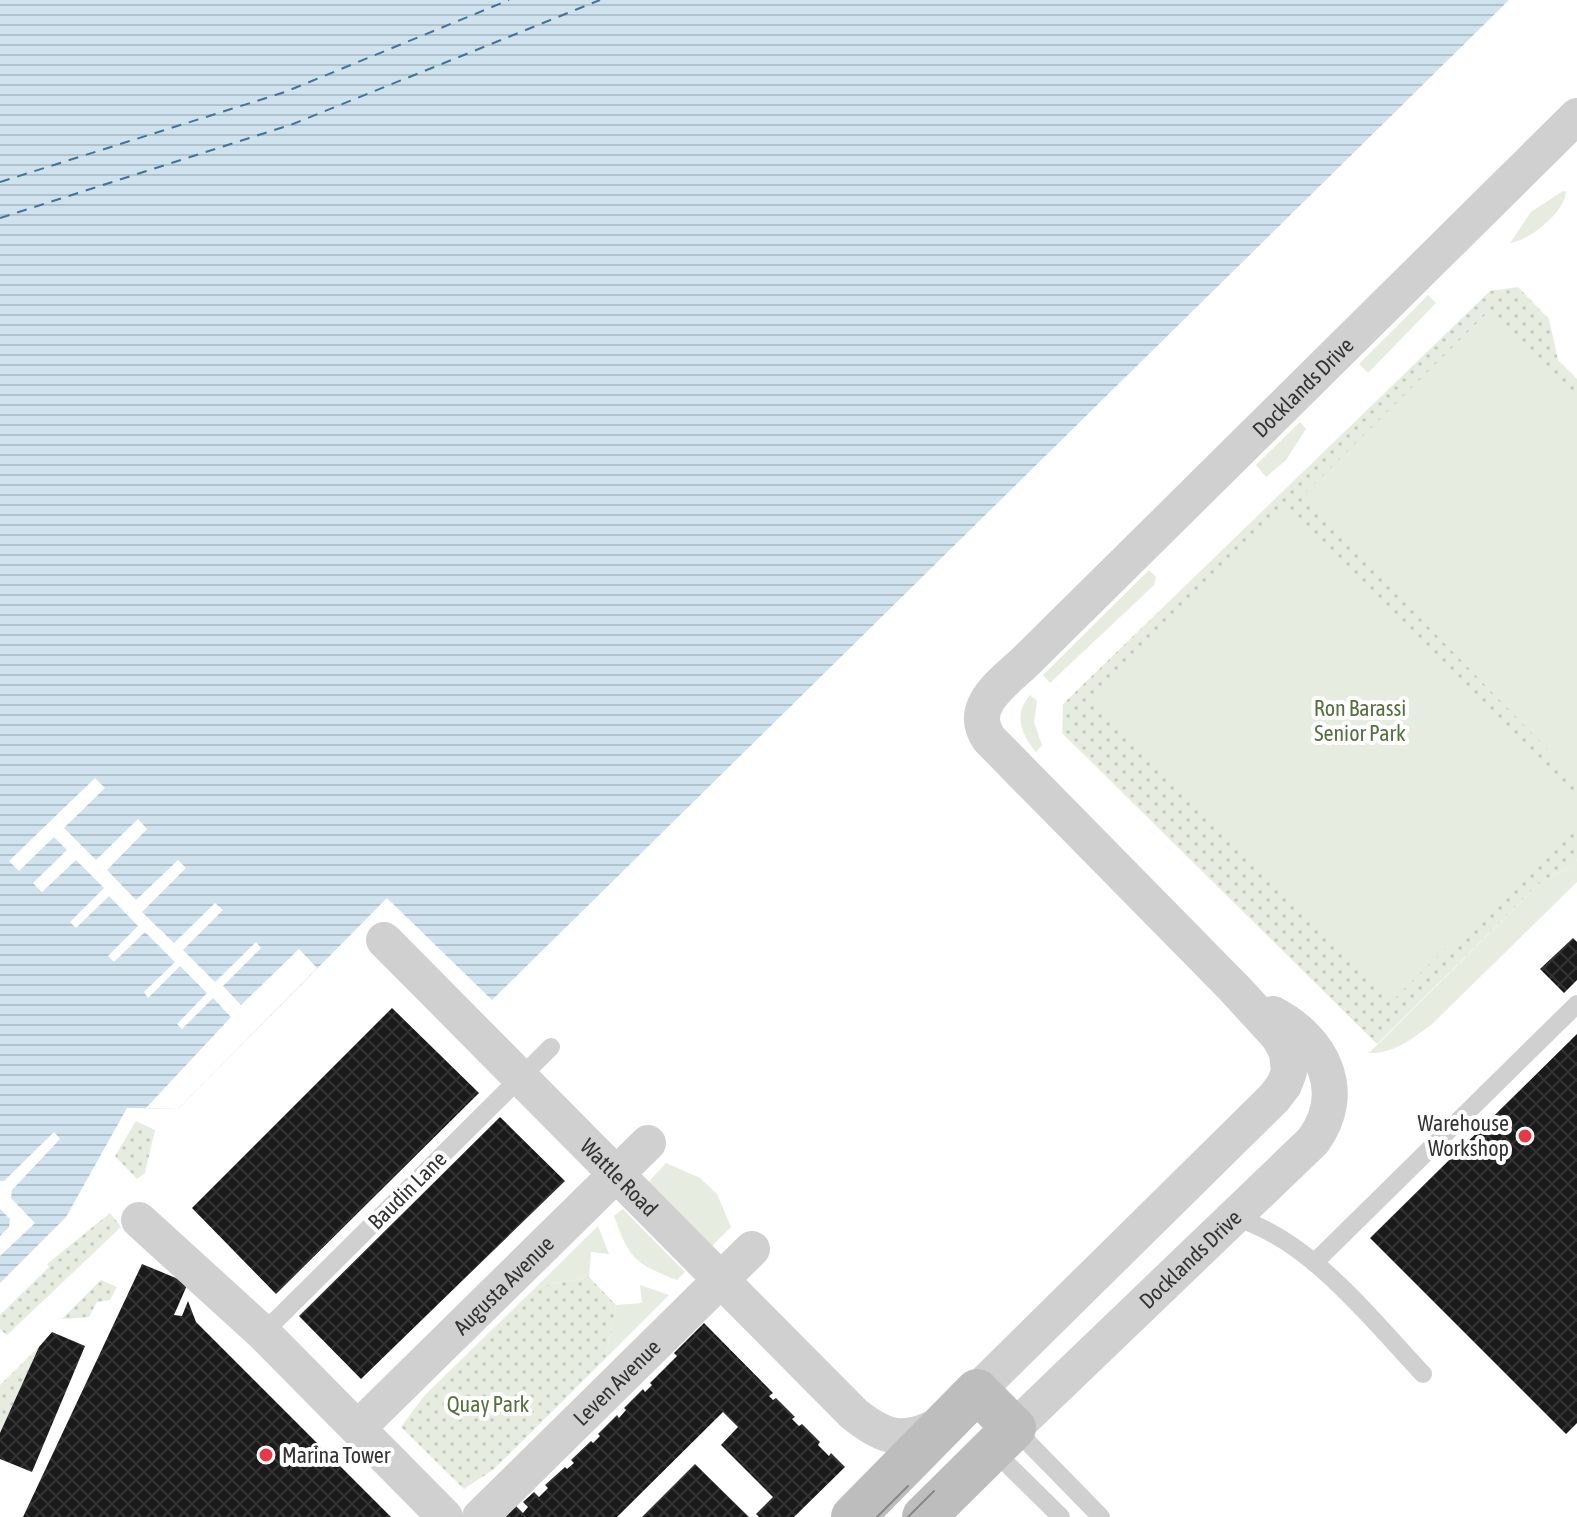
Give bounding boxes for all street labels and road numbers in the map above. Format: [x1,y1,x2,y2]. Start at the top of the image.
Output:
street label: Docklands Drive [1247,332,1359,443]
street label: Wattle Road [575,1133,663,1221]
street label: Baudin Lane [363,1145,452,1234]
street label: Docklands Drive [1134,1204,1246,1314]
street label: Augusta Avenue [448,1230,559,1340]
street label: Leven Avenue [568,1334,666,1431]

